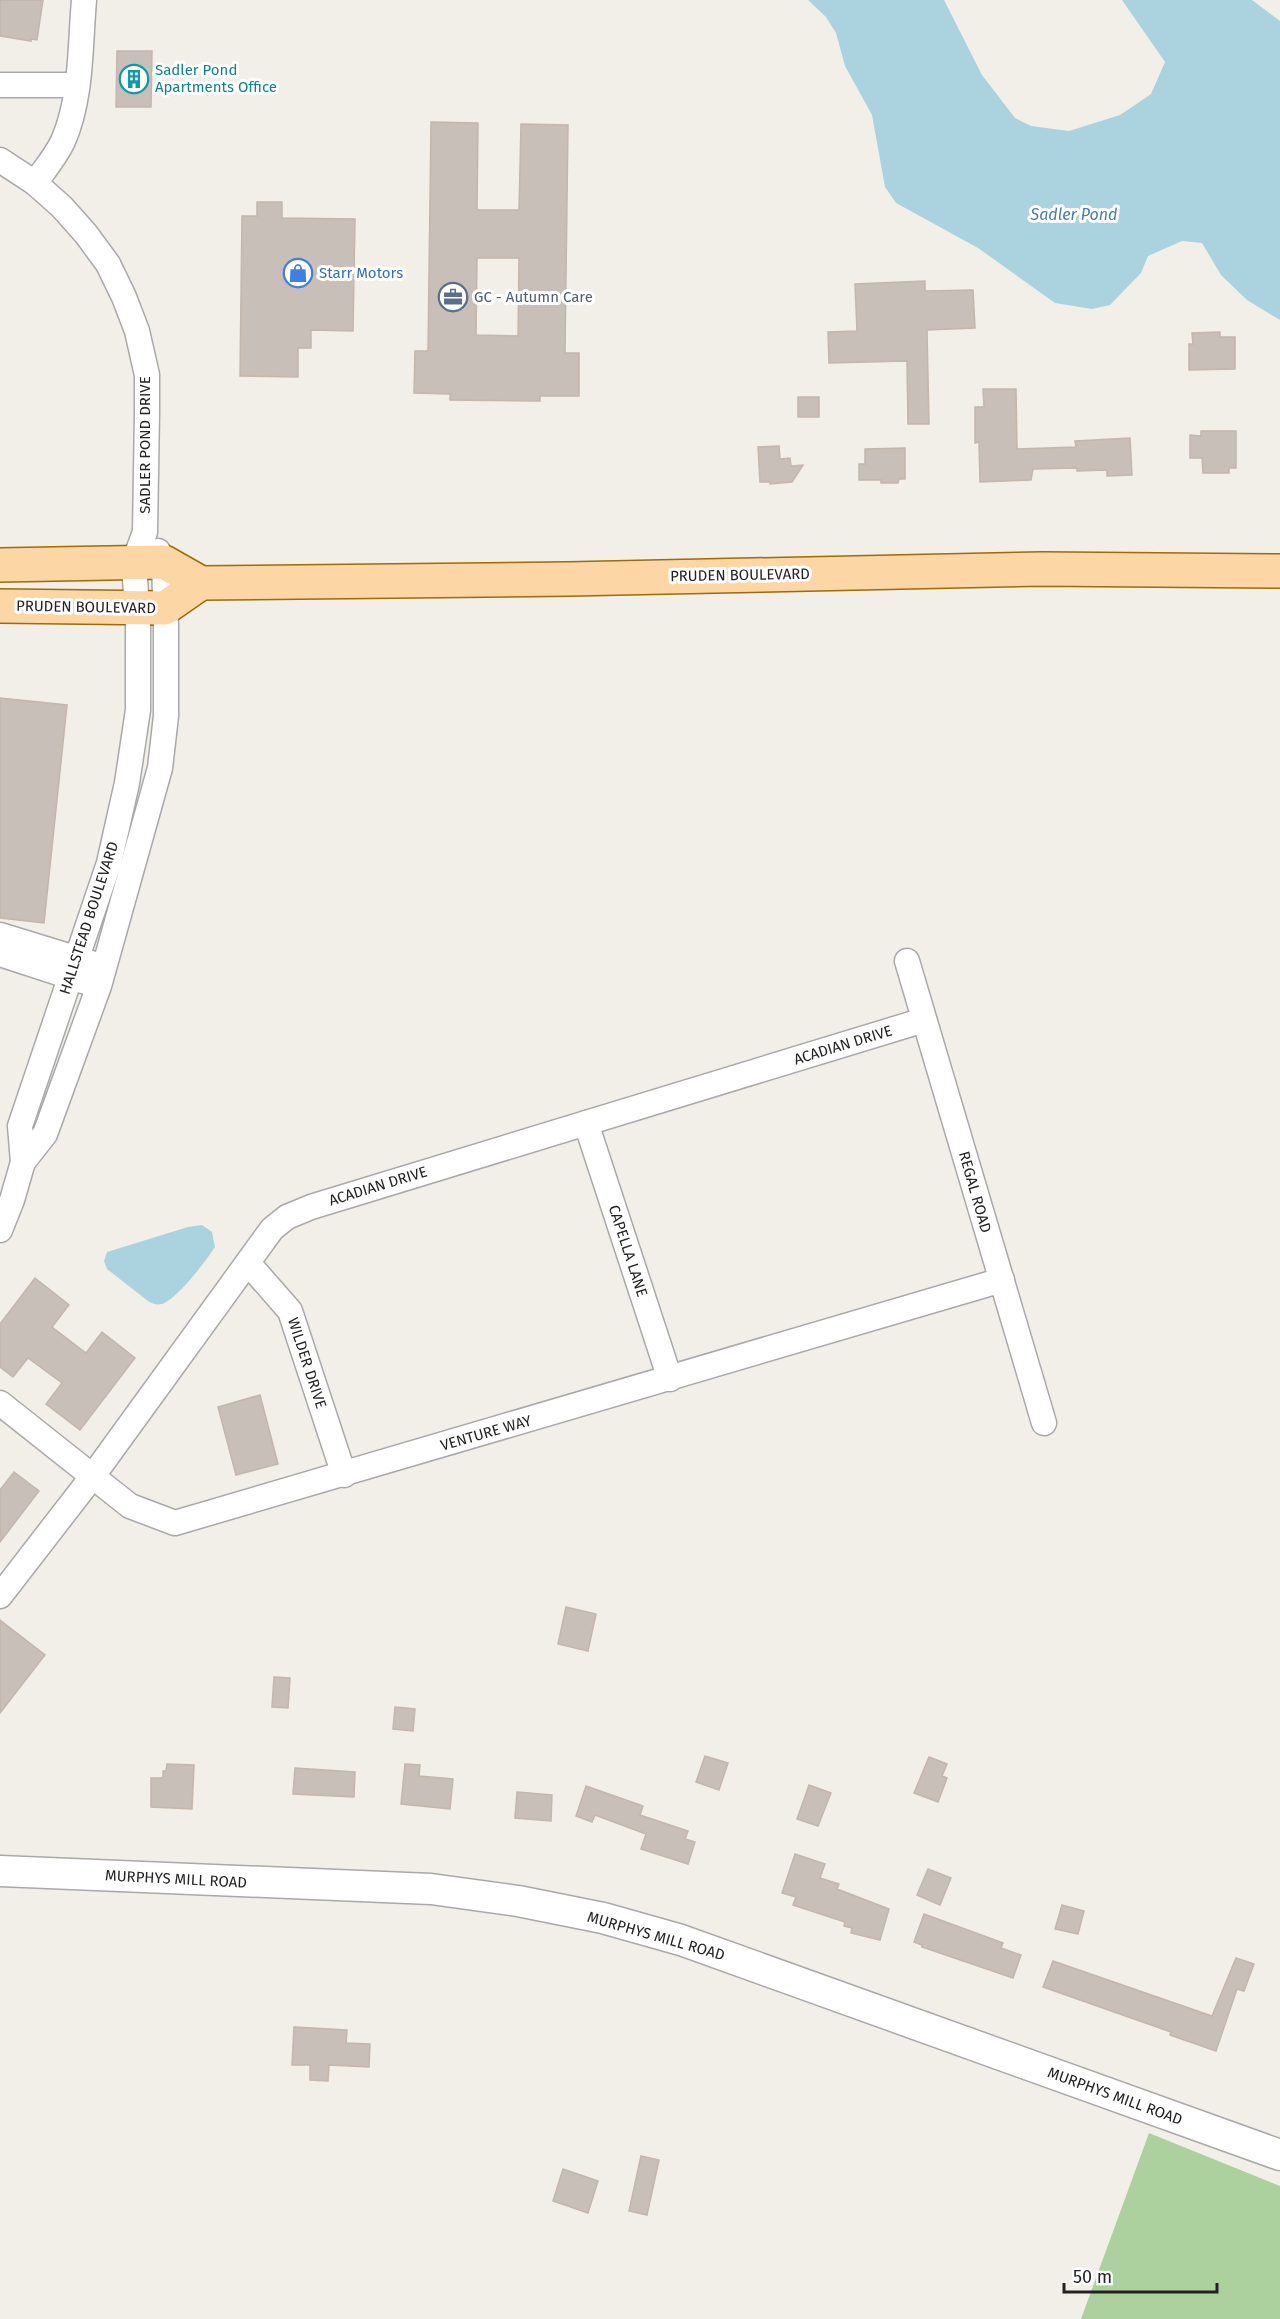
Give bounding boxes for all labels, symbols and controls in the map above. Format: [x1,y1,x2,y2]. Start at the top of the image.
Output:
place label: Sadler Pond Apartments Office [155,61,277,96]
building icon: Sadler Pond Apartments Office [118,63,150,95]
water label: Sadler Pond [1030,205,1117,224]
shop icon: Starr Motors [282,257,314,289]
place label: Starr Motors [319,264,403,282]
office icon: GC - Autumn Care [437,281,469,313]
place label: GC - Autumn Care [474,288,593,306]
street label: SADLER POND DRIVE [136,376,154,514]
street label: PRUDEN BOULEVARD [670,565,810,585]
street label: PRUDEN BOULEVARD [16,597,156,617]
street label: HALLSTEAD BOULEVARD [56,839,122,997]
street label: ACADIAN DRIVE [792,1022,894,1068]
street label: REGAL ROAD [955,1149,995,1235]
street label: ACADIAN DRIVE [327,1163,429,1209]
street label: CAPELLA LANE [605,1203,651,1299]
street label: WILDER DRIVE [284,1315,330,1411]
street label: VENTURE WAY [438,1411,534,1455]
street label: MURPHYS MILL ROAD [105,1866,247,1892]
street label: MURPHYS MILL ROAD [585,1908,727,1964]
street label: MURPHYS MILL ROAD [1045,2063,1185,2129]
scale bar [1064,2256,1217,2294]
text: 50 m [1073,2266,1112,2288]

